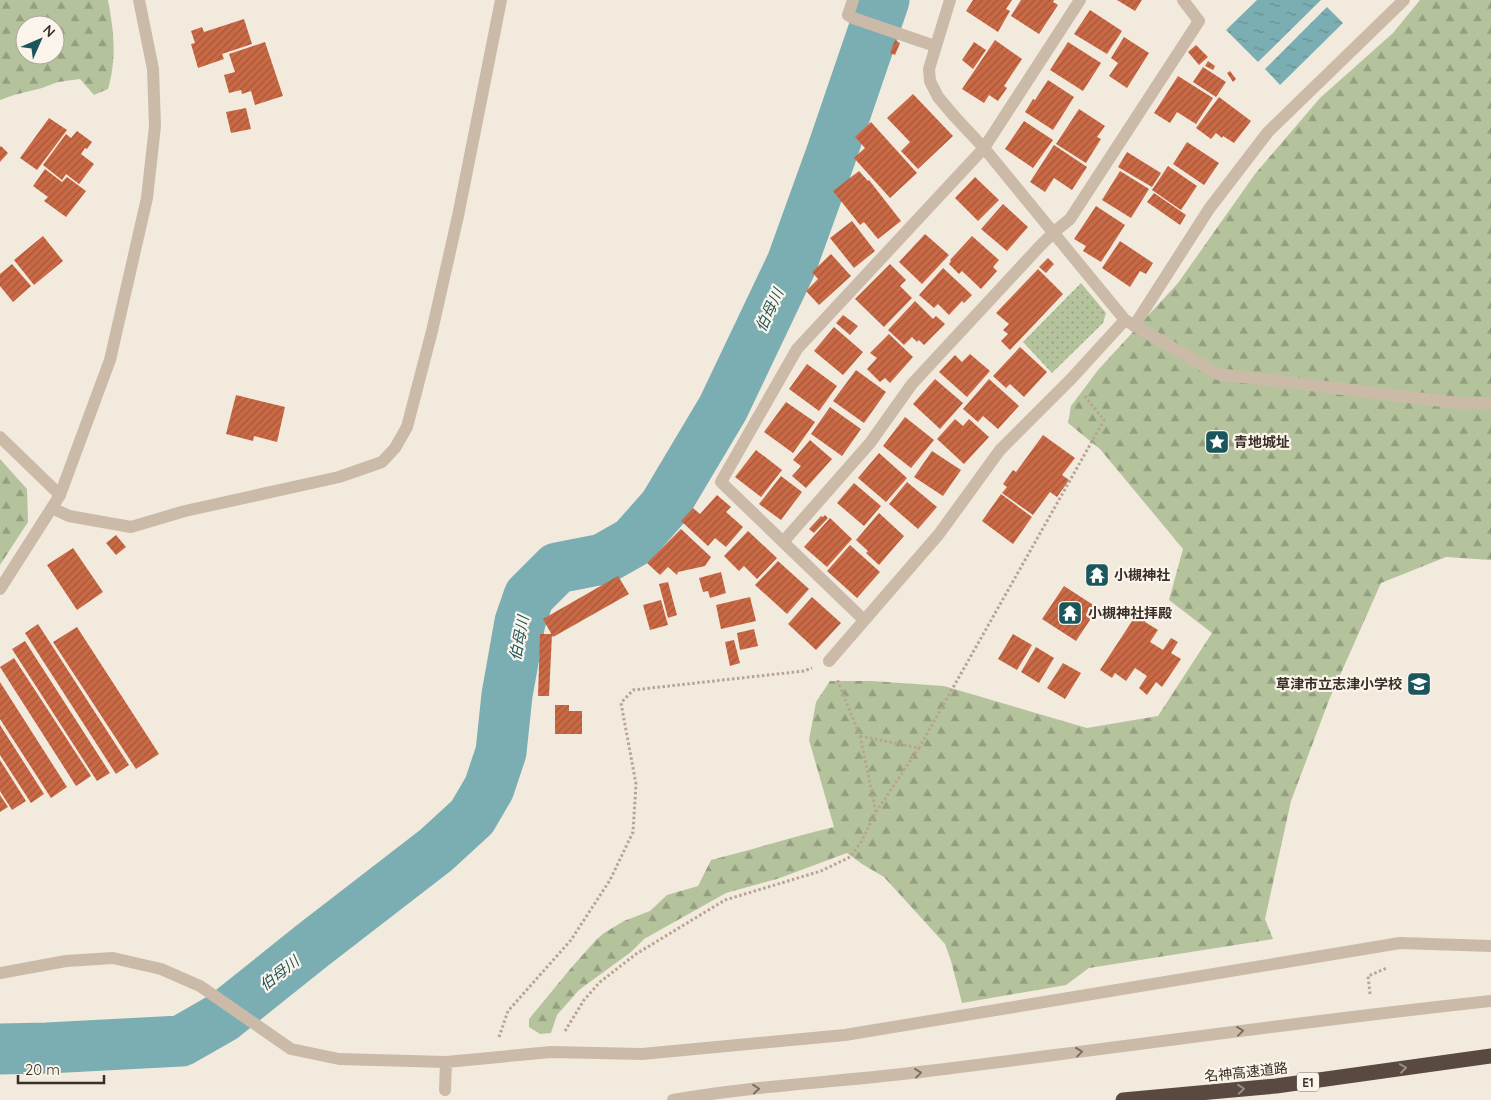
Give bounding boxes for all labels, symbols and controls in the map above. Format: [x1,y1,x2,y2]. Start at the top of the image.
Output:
north arrow [15,15,65,65]
text: N [39,21,59,41]
water label: 伯母川 [751,284,788,334]
place icon: 青地城址 [1204,429,1230,455]
place label: 青地城址 [1234,433,1290,451]
temple icon: 小槻神社 [1084,562,1110,588]
place label: 小槻神社 [1114,566,1170,584]
temple icon: 小槻神社拝殿 [1057,600,1083,626]
place label: 小槻神社拝殿 [1088,604,1172,622]
water label: 伯母川 [505,612,533,662]
school or university icon: 草津市立志津小学校 [1406,671,1432,697]
place label: 草津市立志津小学校 [1276,675,1402,693]
water label: 伯母川 [255,950,304,994]
one-way arrow [1236,1027,1245,1037]
one-way arrow [1075,1047,1083,1058]
scale bar [18,1052,104,1084]
street label: 名神高速道路 [1203,1059,1289,1085]
text: 20 m [25,1060,60,1079]
one-way arrow [1398,1064,1407,1074]
one-way arrow [914,1068,922,1079]
road number: E1 [1297,1072,1319,1092]
one-way arrow [752,1084,760,1095]
one-way arrow [1238,1084,1246,1095]

